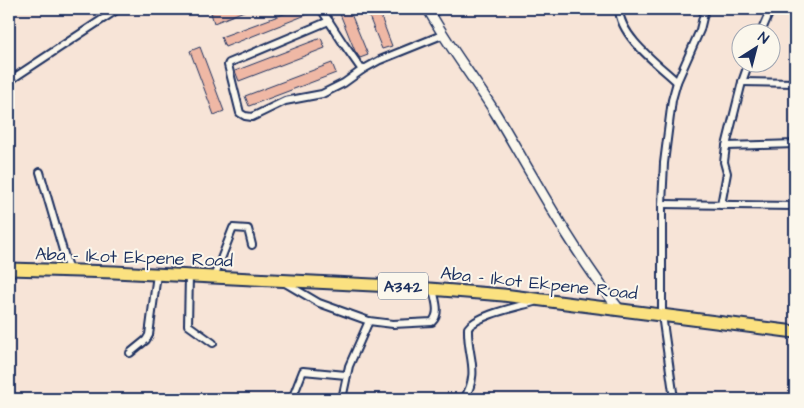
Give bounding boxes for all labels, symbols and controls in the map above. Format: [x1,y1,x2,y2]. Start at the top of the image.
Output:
north arrow [732,22,782,72]
text: N [754,28,773,49]
street label: Aba - Ikot Ekpene Road [35,242,233,273]
street label: Aba - Ikot Ekpene Road [439,261,639,306]
road number: A342 [378,272,428,300]

